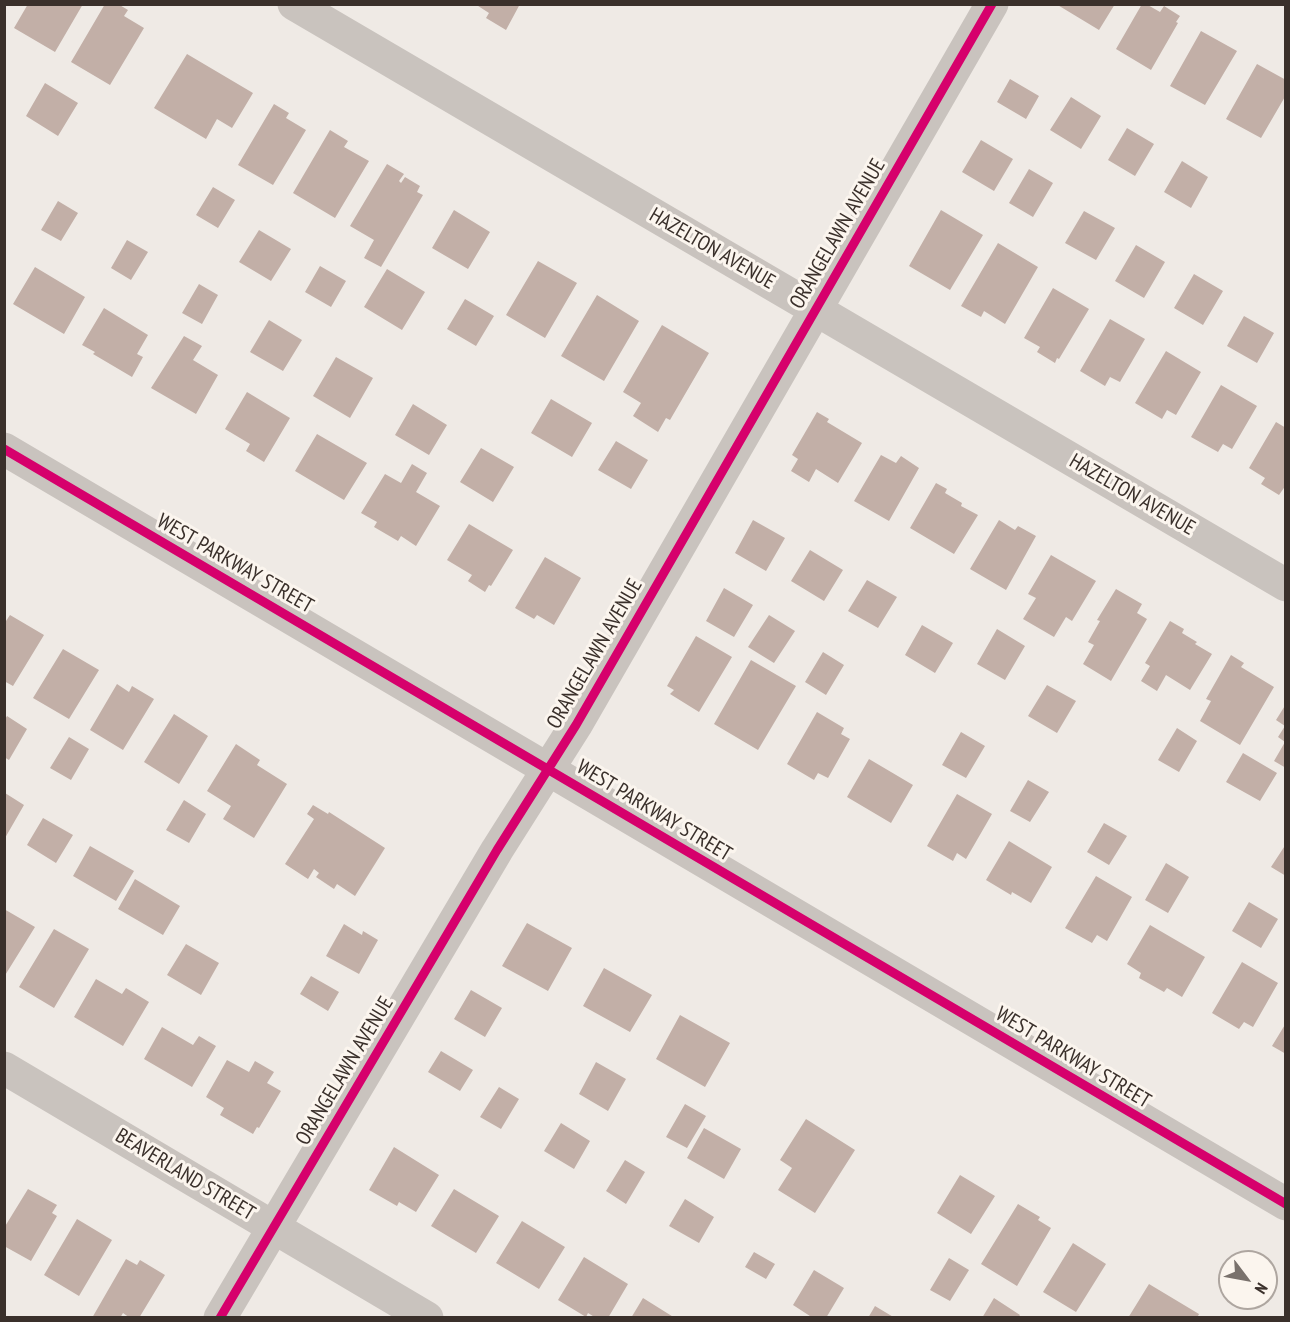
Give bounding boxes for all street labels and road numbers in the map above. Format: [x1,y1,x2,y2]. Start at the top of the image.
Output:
street label: ORANGELAWN AVENUE [785,155,891,313]
street label: HAZELTON AVENUE [645,203,779,295]
street label: HAZELTON AVENUE [1065,449,1199,541]
street label: WEST PARKWAY STREET [152,509,318,619]
street label: ORANGELAWN AVENUE [542,575,648,733]
street label: WEST PARKWAY STREET [572,755,736,867]
street label: ORANGELAWN AVENUE [291,992,399,1150]
street label: WEST PARKWAY STREET [991,1002,1155,1114]
street label: BEAVERLAND STREET [111,1123,259,1227]

